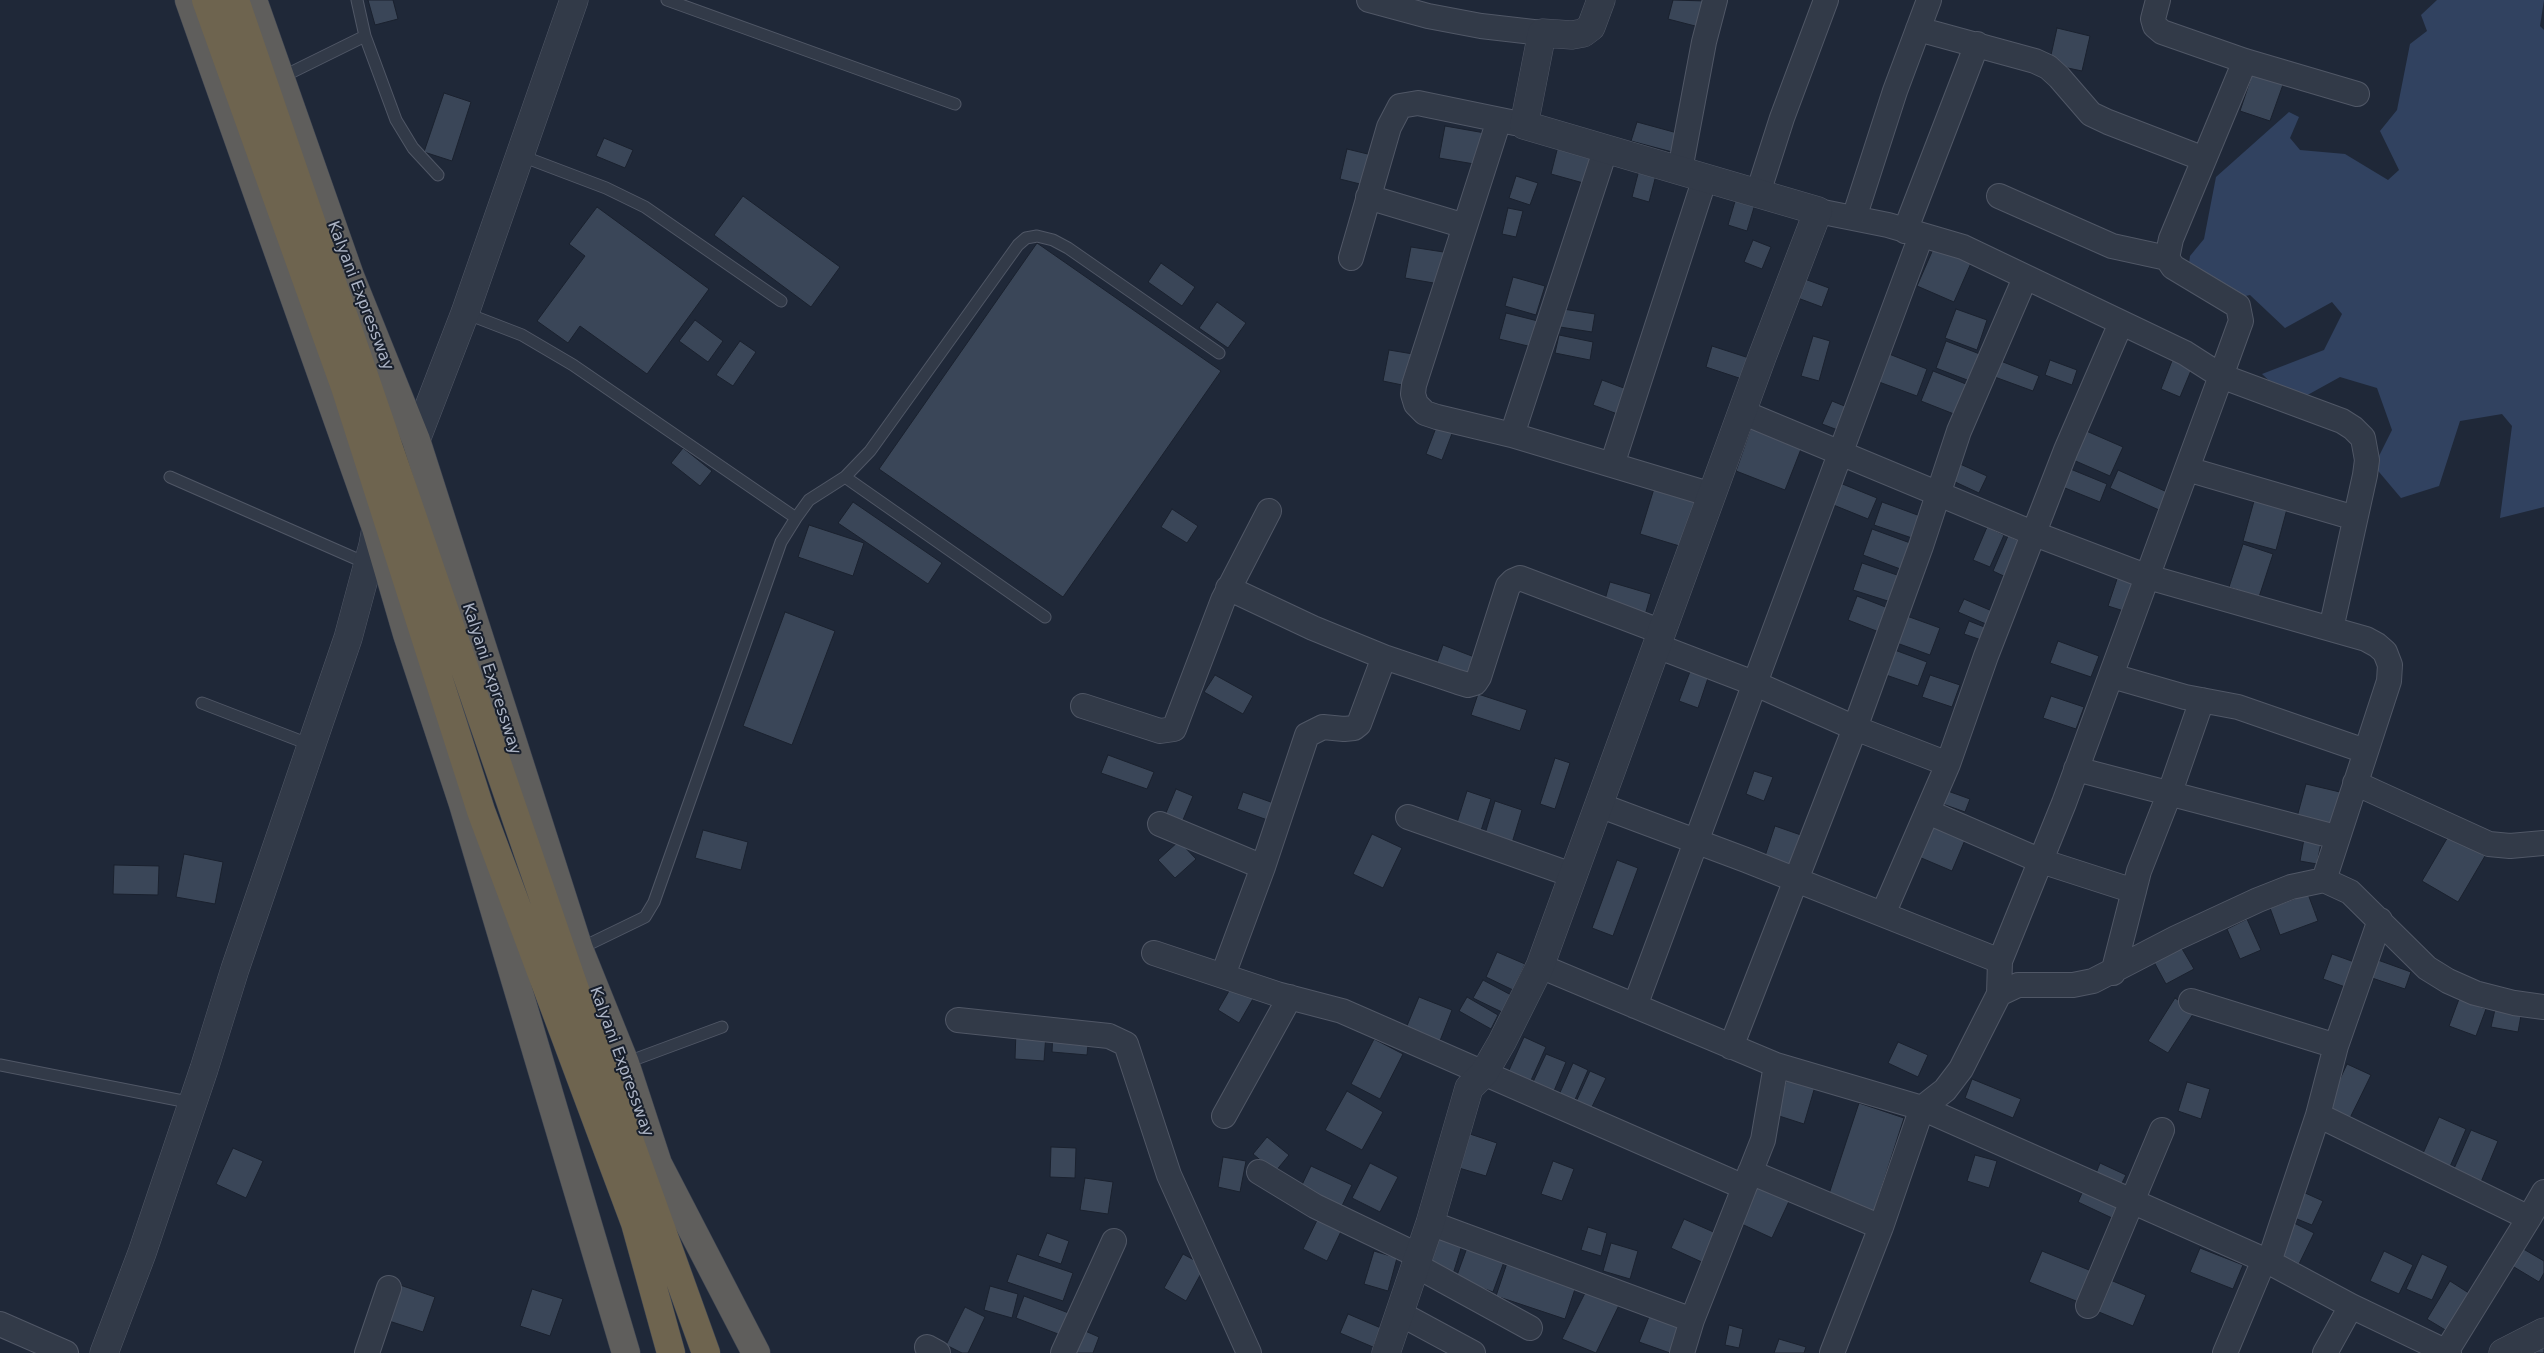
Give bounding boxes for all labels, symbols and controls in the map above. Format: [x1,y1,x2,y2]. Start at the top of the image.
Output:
street label: Kalyani Expressway [323,219,397,373]
street label: Kalyani Expressway [457,601,525,757]
street label: Kalyani Expressway [585,984,657,1140]

